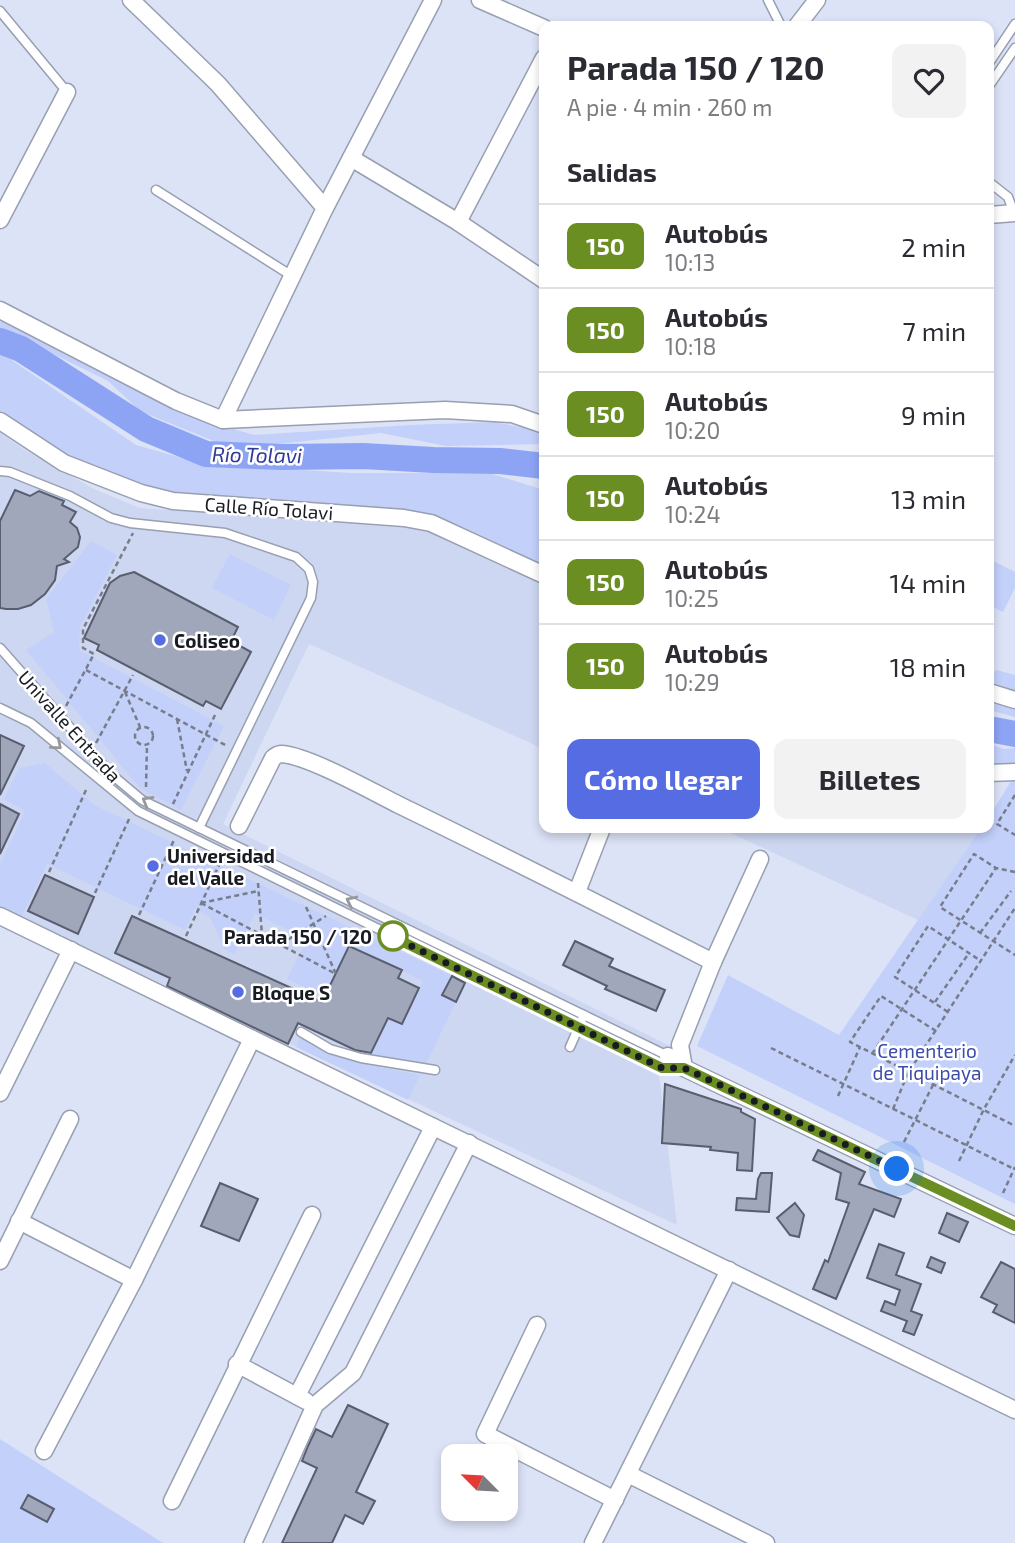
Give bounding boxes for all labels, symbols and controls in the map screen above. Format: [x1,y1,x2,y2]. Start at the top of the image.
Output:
button: heart [892,44,966,118]
text: Parada 150 / 120 [567,47,825,87]
text: A pie · 4 min · 260 m [567,93,772,121]
text: Salidas [567,156,657,187]
text: Autobús [665,217,768,248]
text: 150 [586,231,625,260]
text: 2 min [901,231,966,262]
text: 10:13 [665,248,715,276]
text: Autobús [665,301,768,332]
text: 150 [586,315,625,344]
text: 7 min [903,315,966,346]
text: 10:18 [665,332,717,360]
text: Autobús [665,385,768,416]
text: 150 [586,399,625,428]
text: 9 min [901,399,966,430]
text: 10:20 [665,416,720,444]
water label: Río Tolavi [212,441,302,467]
text: Autobús [665,469,768,500]
text: 150 [586,483,625,512]
text: 13 min [891,483,966,514]
street label: Calle Río Tolavi [204,492,334,524]
text: 10:24 [665,500,721,528]
text: Autobús [665,553,768,584]
text: 150 [586,567,625,596]
text: 14 min [890,567,966,598]
text: 10:25 [665,584,719,612]
place label: Coliseo [174,629,240,652]
marker: Coliseo [152,632,168,648]
text: Autobús [665,637,768,668]
text: 150 [586,651,625,680]
text: 18 min [890,651,966,682]
street label: Univalle Entrada [14,665,126,787]
text: 10:29 [665,668,720,696]
one-way arrow [50,736,62,749]
button: Cómo llegar [567,739,760,819]
button: Billetes [774,739,966,819]
one-way arrow [141,796,154,809]
place label: Universidad del Valle [167,844,275,889]
marker: Universidad del Valle [145,858,161,874]
one-way arrow [346,896,358,910]
marker: Parada 150 / 120 [378,921,408,951]
place label: Parada 150 / 120 [224,925,372,948]
place label: Bloque S [252,981,330,1004]
marker: Bloque S [230,984,246,1000]
park label: Cementerio de Tiquipaya [873,1039,981,1084]
your location [879,1151,914,1186]
north arrow [441,1444,518,1521]
map controls [441,1444,518,1521]

